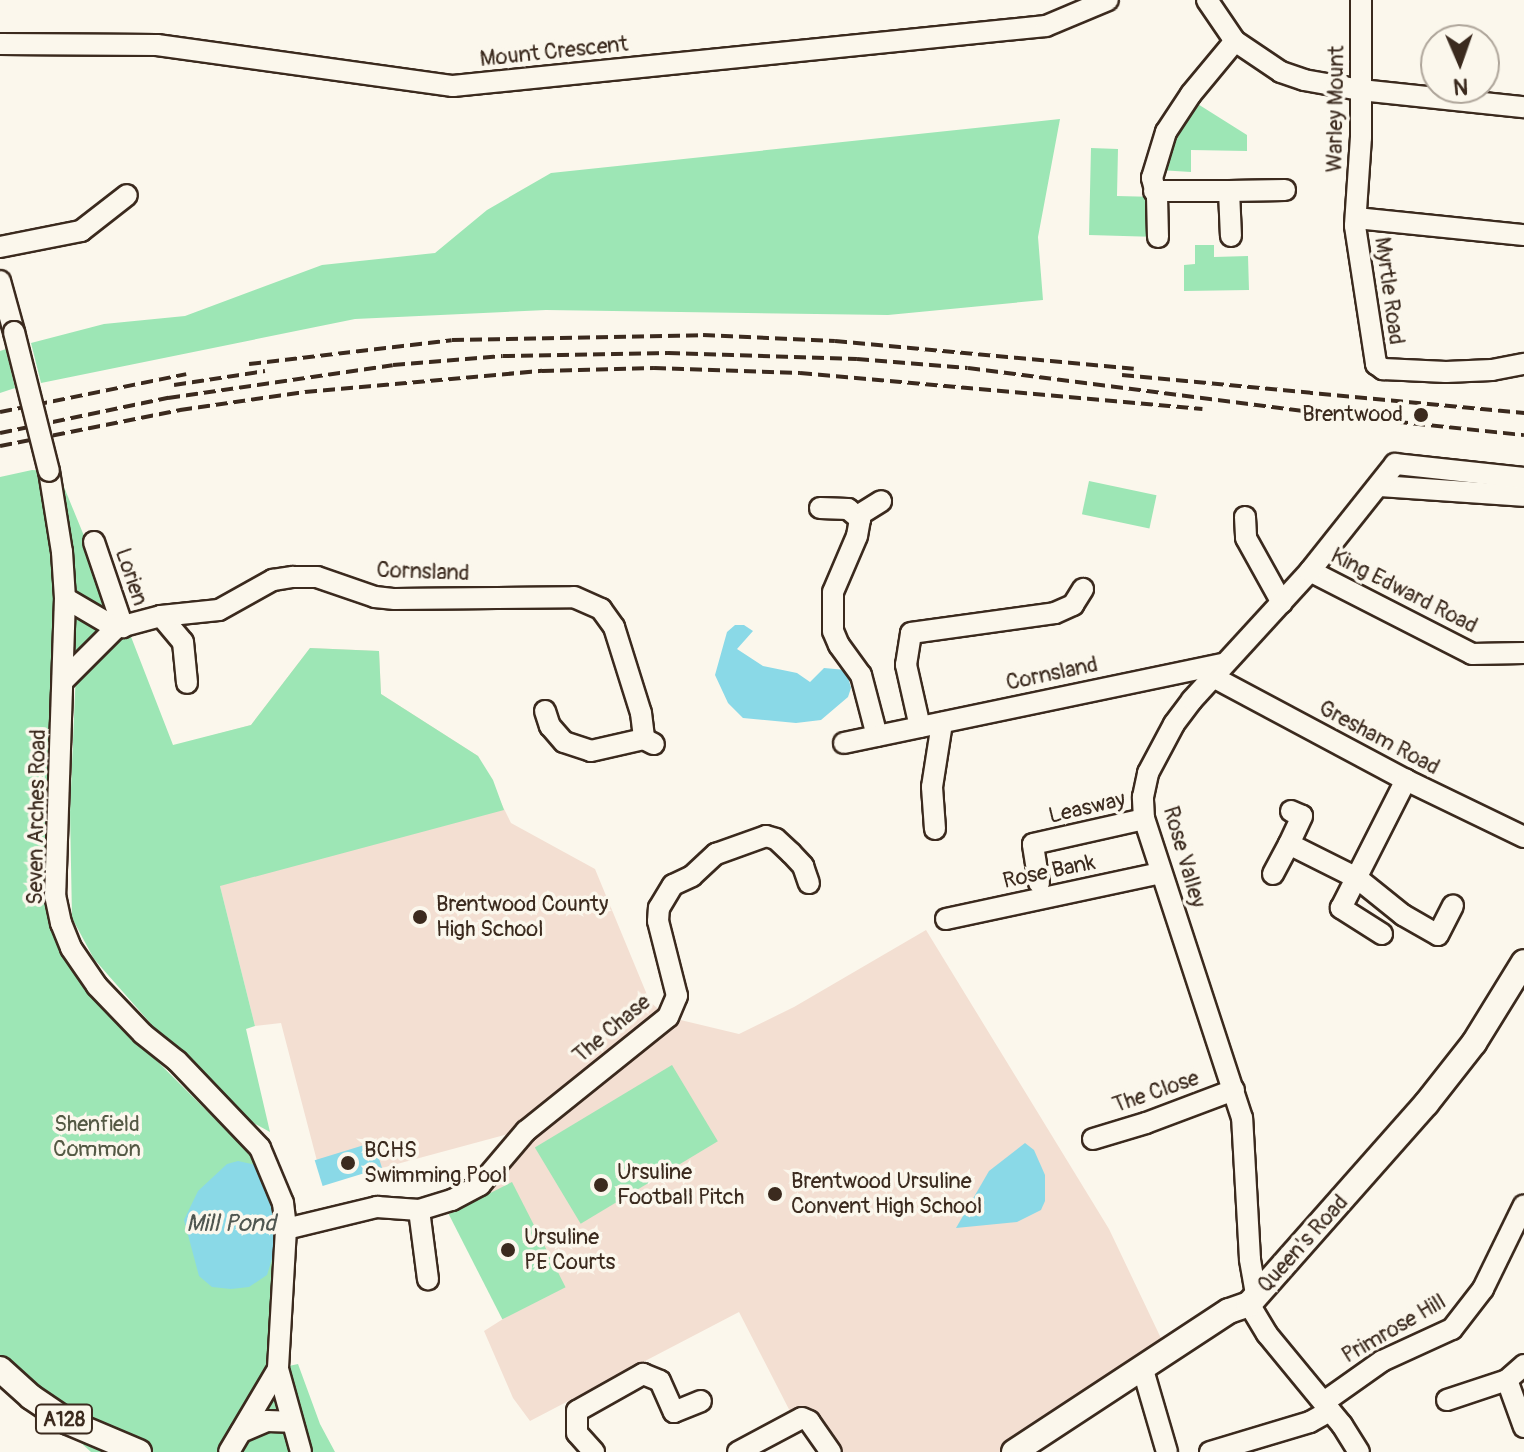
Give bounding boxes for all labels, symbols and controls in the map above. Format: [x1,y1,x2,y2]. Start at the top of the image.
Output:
north arrow [1420,24,1500,104]
street label: Mount Crescent [479,31,629,73]
street label: Warley Mount [1322,45,1350,173]
text: N [1453,72,1469,100]
street label: Myrtle Road [1368,236,1410,346]
place label: Brentwood [1302,402,1403,428]
marker: Brentwood [1410,404,1432,426]
street label: King Edward Road [1326,543,1482,639]
street label: Lorien [109,545,153,609]
street label: Cornsland [376,557,470,587]
street label: Cornsland [1004,651,1100,697]
street label: Gresham Road [1314,695,1444,781]
street label: Seven Arches Road [22,729,52,905]
street label: Leasway [1046,786,1128,830]
street label: Rose Valley [1157,803,1211,911]
street label: Rose Bank [1000,849,1098,895]
place label: Brentwood County High School [436,891,608,942]
marker: Brentwood County High School [411,908,429,926]
street label: The Chase [568,989,656,1069]
street label: The Close [1109,1065,1203,1119]
park label: Shenfield Common [53,1111,141,1162]
place label: BCHS Swimming Pool [364,1137,507,1188]
marker: BCHS Swimming Pool [339,1154,357,1172]
place label: Ursuline Football Pitch [617,1159,744,1210]
place label: Brentwood Ursuline Convent High School [791,1168,982,1220]
marker: Ursuline Football Pitch [592,1176,610,1194]
marker: Brentwood Ursuline Convent High School [766,1185,784,1203]
street label: Queen's Road [1252,1190,1354,1298]
water label: Mill Pond [186,1210,276,1238]
place label: Ursuline PE Courts [524,1224,615,1276]
marker: Ursuline PE Courts [499,1241,517,1259]
street label: Primrose Hill [1337,1289,1451,1369]
road number: A128 [34,1403,94,1435]

